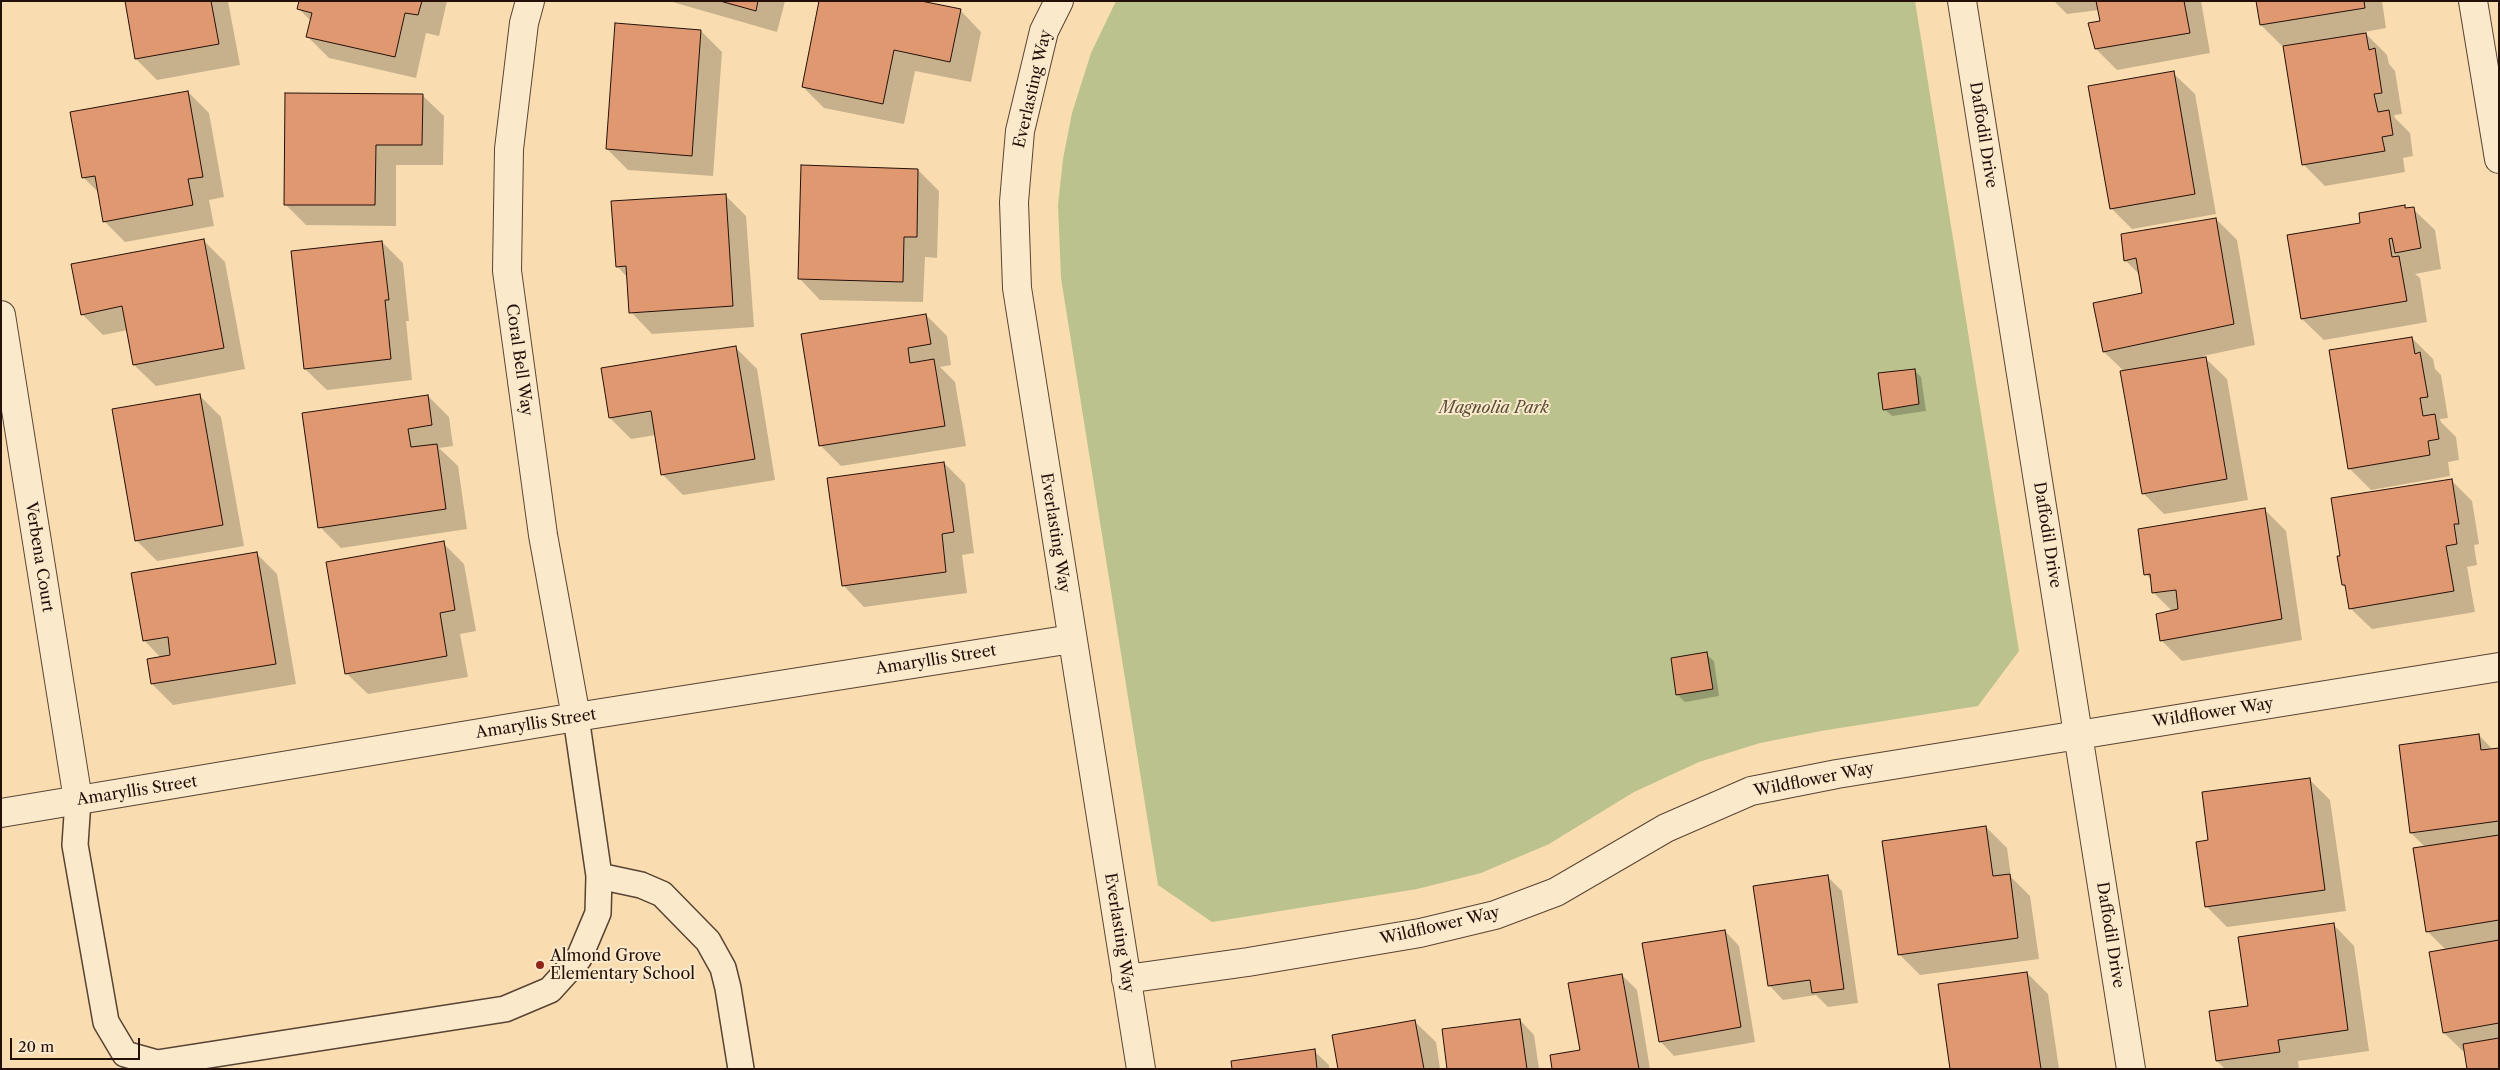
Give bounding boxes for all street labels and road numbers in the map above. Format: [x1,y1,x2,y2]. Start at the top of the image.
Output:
street label: Everlasting Way [1010,28,1056,150]
street label: Daffodil Drive [1965,81,2001,189]
street label: Coral Bell Way [502,303,536,417]
street label: Everlasting Way [1036,472,1074,594]
street label: Daffodil Drive [2029,481,2065,589]
street label: Verbena Court [21,500,57,614]
street label: Amaryllis Street [874,641,998,679]
street label: Wildflower Way [2151,694,2275,732]
street label: Amaryllis Street [474,705,598,743]
street label: Wildflower Way [1752,759,1876,801]
street label: Amaryllis Street [75,772,199,810]
street label: Everlasting Way [1100,872,1138,994]
street label: Daffodil Drive [2092,881,2128,989]
street label: Wildflower Way [1378,903,1502,949]

